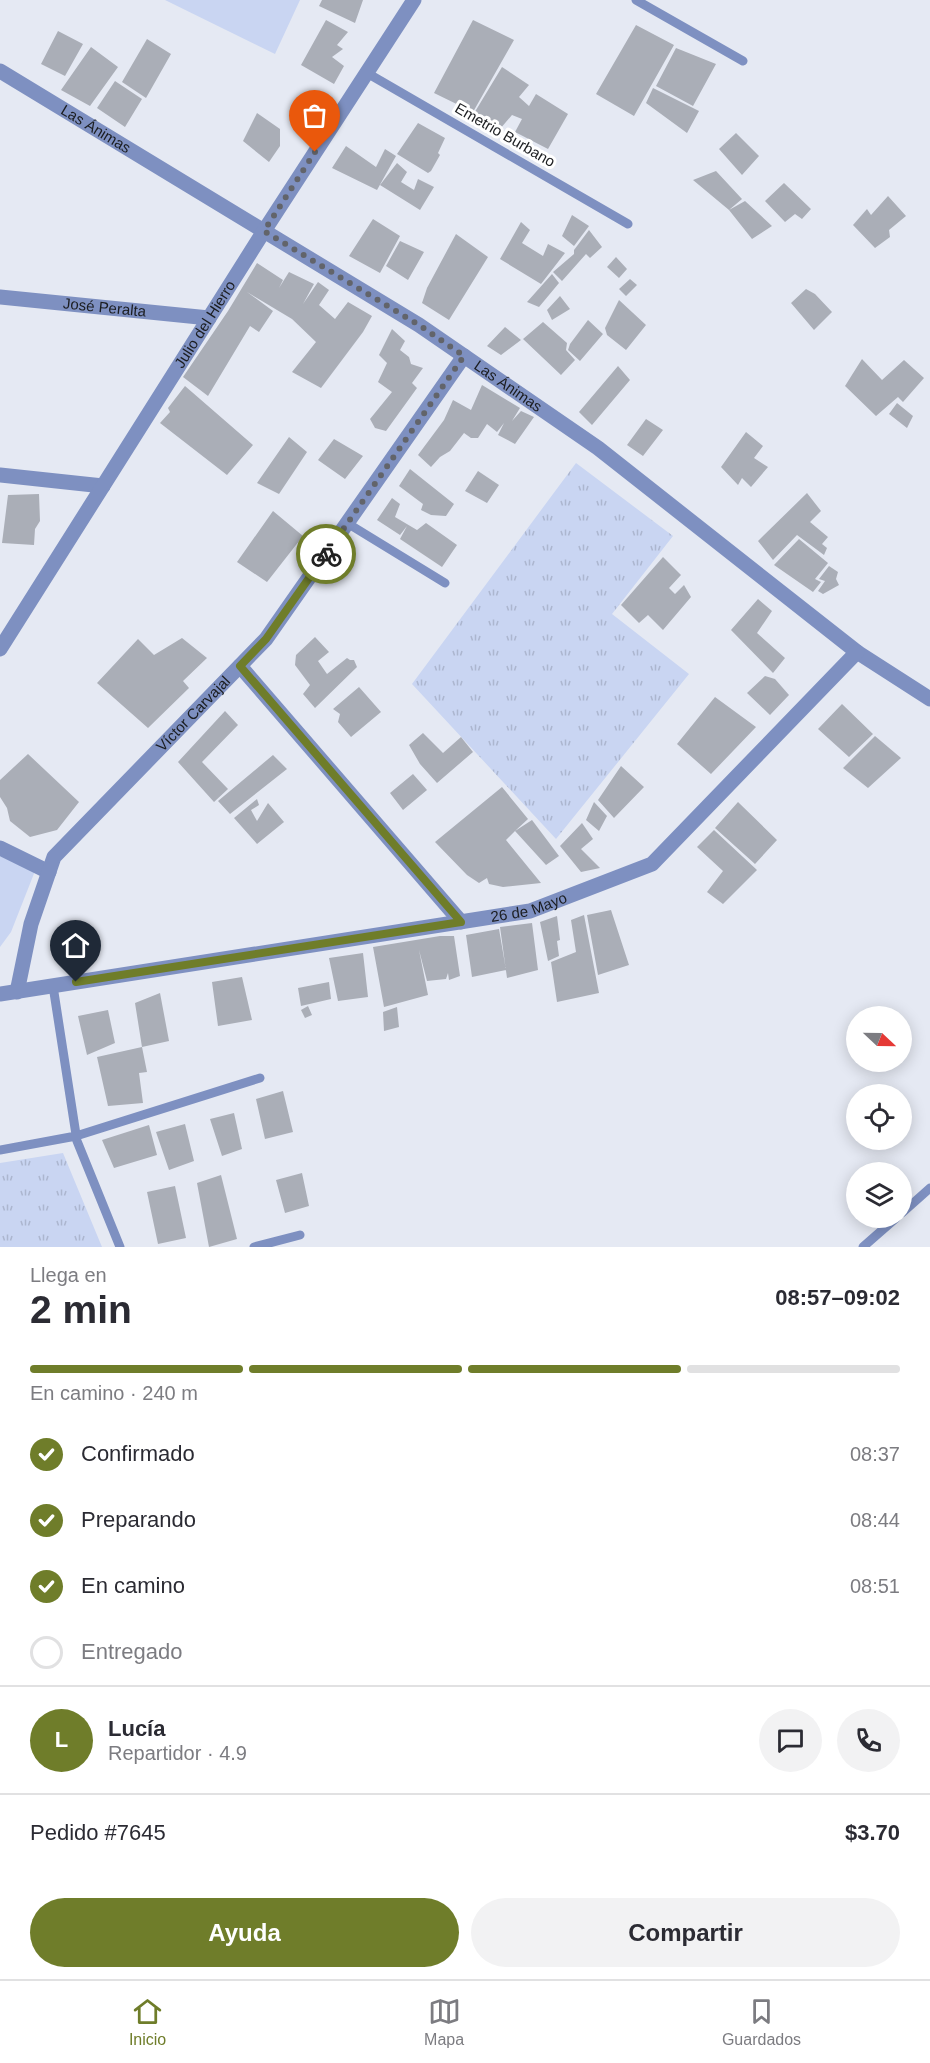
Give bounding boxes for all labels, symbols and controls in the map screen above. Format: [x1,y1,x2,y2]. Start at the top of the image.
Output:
pin [289,90,340,152]
icon: bag [298,99,331,132]
street label: Emetrio Burbano [452,99,558,170]
street label: Las Ánimas [58,101,134,156]
street label: Julio del Hierro [171,277,239,371]
street label: José Peralta [62,294,148,320]
street label: Las Ánimas [471,357,545,415]
courier [296,524,356,584]
icon: bike [310,538,343,571]
street label: Víctor Carvajal [152,672,233,755]
street label: 26 de Mayo [489,889,569,925]
pin [50,920,101,982]
icon: home [59,929,92,962]
north arrow [846,1006,912,1072]
map controls [846,1006,912,1228]
button: locate [846,1084,912,1150]
button: layers [846,1162,912,1228]
text: Llega en [30,1264,107,1286]
text: 08:57–09:02 [775,1285,900,1310]
text: 2 min [30,1288,132,1331]
text: En camino · 240 m [30,1382,198,1404]
icon: check [30,1438,63,1471]
text: Confirmado [81,1441,195,1466]
text: 08:37 [850,1443,900,1465]
icon: check [30,1504,63,1537]
text: Preparando [81,1507,196,1532]
text: 08:44 [850,1509,900,1531]
icon: check [30,1570,63,1603]
text: En camino [81,1573,185,1598]
text: 08:51 [850,1575,900,1597]
text: Entregado [81,1639,183,1664]
button: chat [759,1709,822,1772]
button: phone [837,1709,900,1772]
text: Lucía [108,1716,165,1741]
text: L [55,1727,68,1752]
text: Repartidor · 4.9 [108,1742,247,1764]
text: Pedido #7645 [30,1820,166,1845]
text: $3.70 [845,1820,900,1845]
button: Ayuda [30,1898,459,1967]
button: Compartir [471,1898,900,1967]
tab: Inicio [129,1995,166,2049]
tab: Mapa [424,1995,464,2049]
tab: Guardados [722,1995,801,2049]

